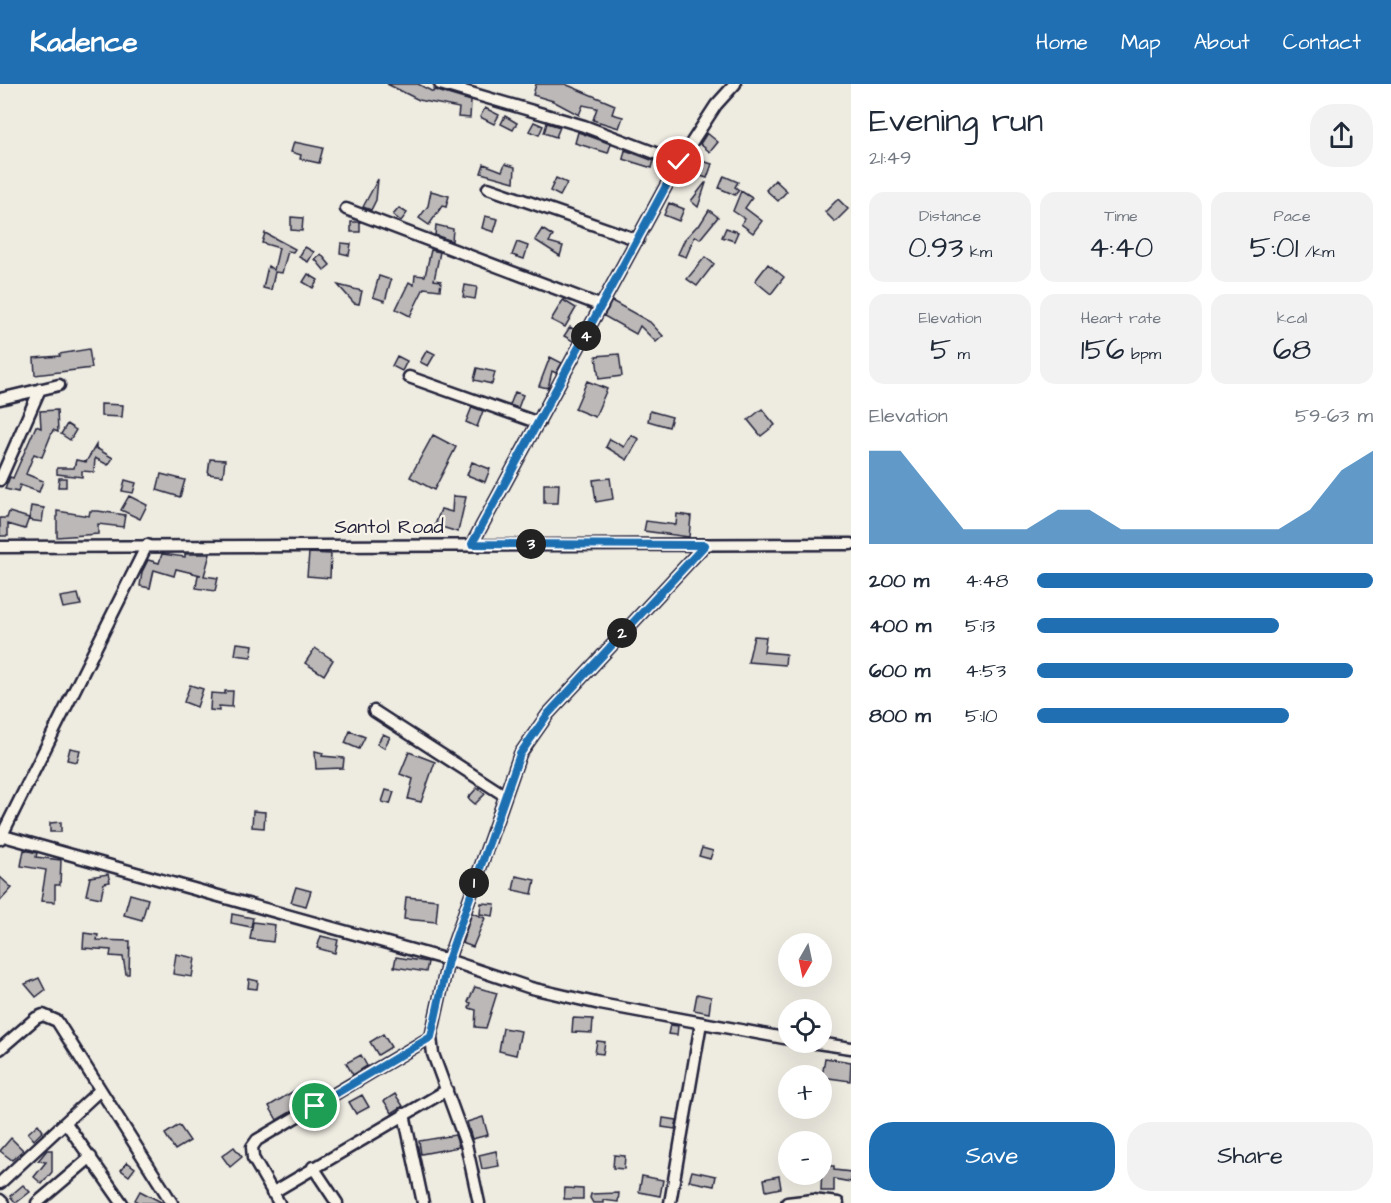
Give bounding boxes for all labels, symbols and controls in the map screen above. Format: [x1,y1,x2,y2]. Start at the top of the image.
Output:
text: Kadence [30,23,138,62]
text: Home [1036,28,1088,57]
text: Map [1121,28,1161,57]
text: About [1194,28,1250,57]
text: Contact [1283,28,1361,57]
text: Evening run [869,98,1043,144]
button: share [1310,104,1373,167]
pin [653,136,704,187]
text: 21:49 [869,144,911,172]
icon: check [662,145,695,178]
text: Distance [919,205,981,227]
text: Time [1104,205,1138,227]
text: Pace [1273,205,1311,227]
text: 0.93 [908,227,963,269]
text: 4:40 [1089,227,1153,269]
text: 5:01 [1250,227,1299,269]
text: km [963,241,992,263]
text: /km [1299,241,1334,263]
text: Elevation [919,307,981,329]
text: Heart rate [1081,307,1161,329]
text: kcal [1277,307,1307,329]
pin: 4 [571,321,601,351]
text: 4 [581,325,591,347]
text: 5 [930,329,951,371]
text: 156 [1081,329,1125,371]
text: 68 [1273,329,1311,371]
text: m [951,343,970,365]
text: bpm [1125,343,1161,365]
text: Elevation [869,402,948,430]
text: 59–63 m [1295,402,1373,430]
street label: Santol Road [334,513,444,541]
pin: 3 [516,529,546,559]
text: 3 [527,533,535,555]
text: 200 m [869,567,929,595]
text: 4:48 [965,567,1009,595]
text: 400 m [869,612,931,640]
text: 5:13 [965,612,995,640]
pin: 2 [607,618,637,648]
text: 2 [617,622,627,644]
text: 600 m [869,657,930,685]
text: 4:53 [965,657,1006,685]
text: 800 m [869,702,931,730]
text: 5:10 [965,702,998,730]
pin: 1 [459,868,489,898]
text: 1 [473,872,475,894]
north arrow [778,933,832,987]
map controls [778,933,832,1185]
button: locate [778,999,832,1053]
button: + [778,1065,832,1119]
pin [289,1080,340,1131]
icon: arrive [298,1089,331,1122]
button: Save [869,1122,1115,1191]
button: Share [1127,1122,1373,1191]
button: − [778,1131,832,1185]

